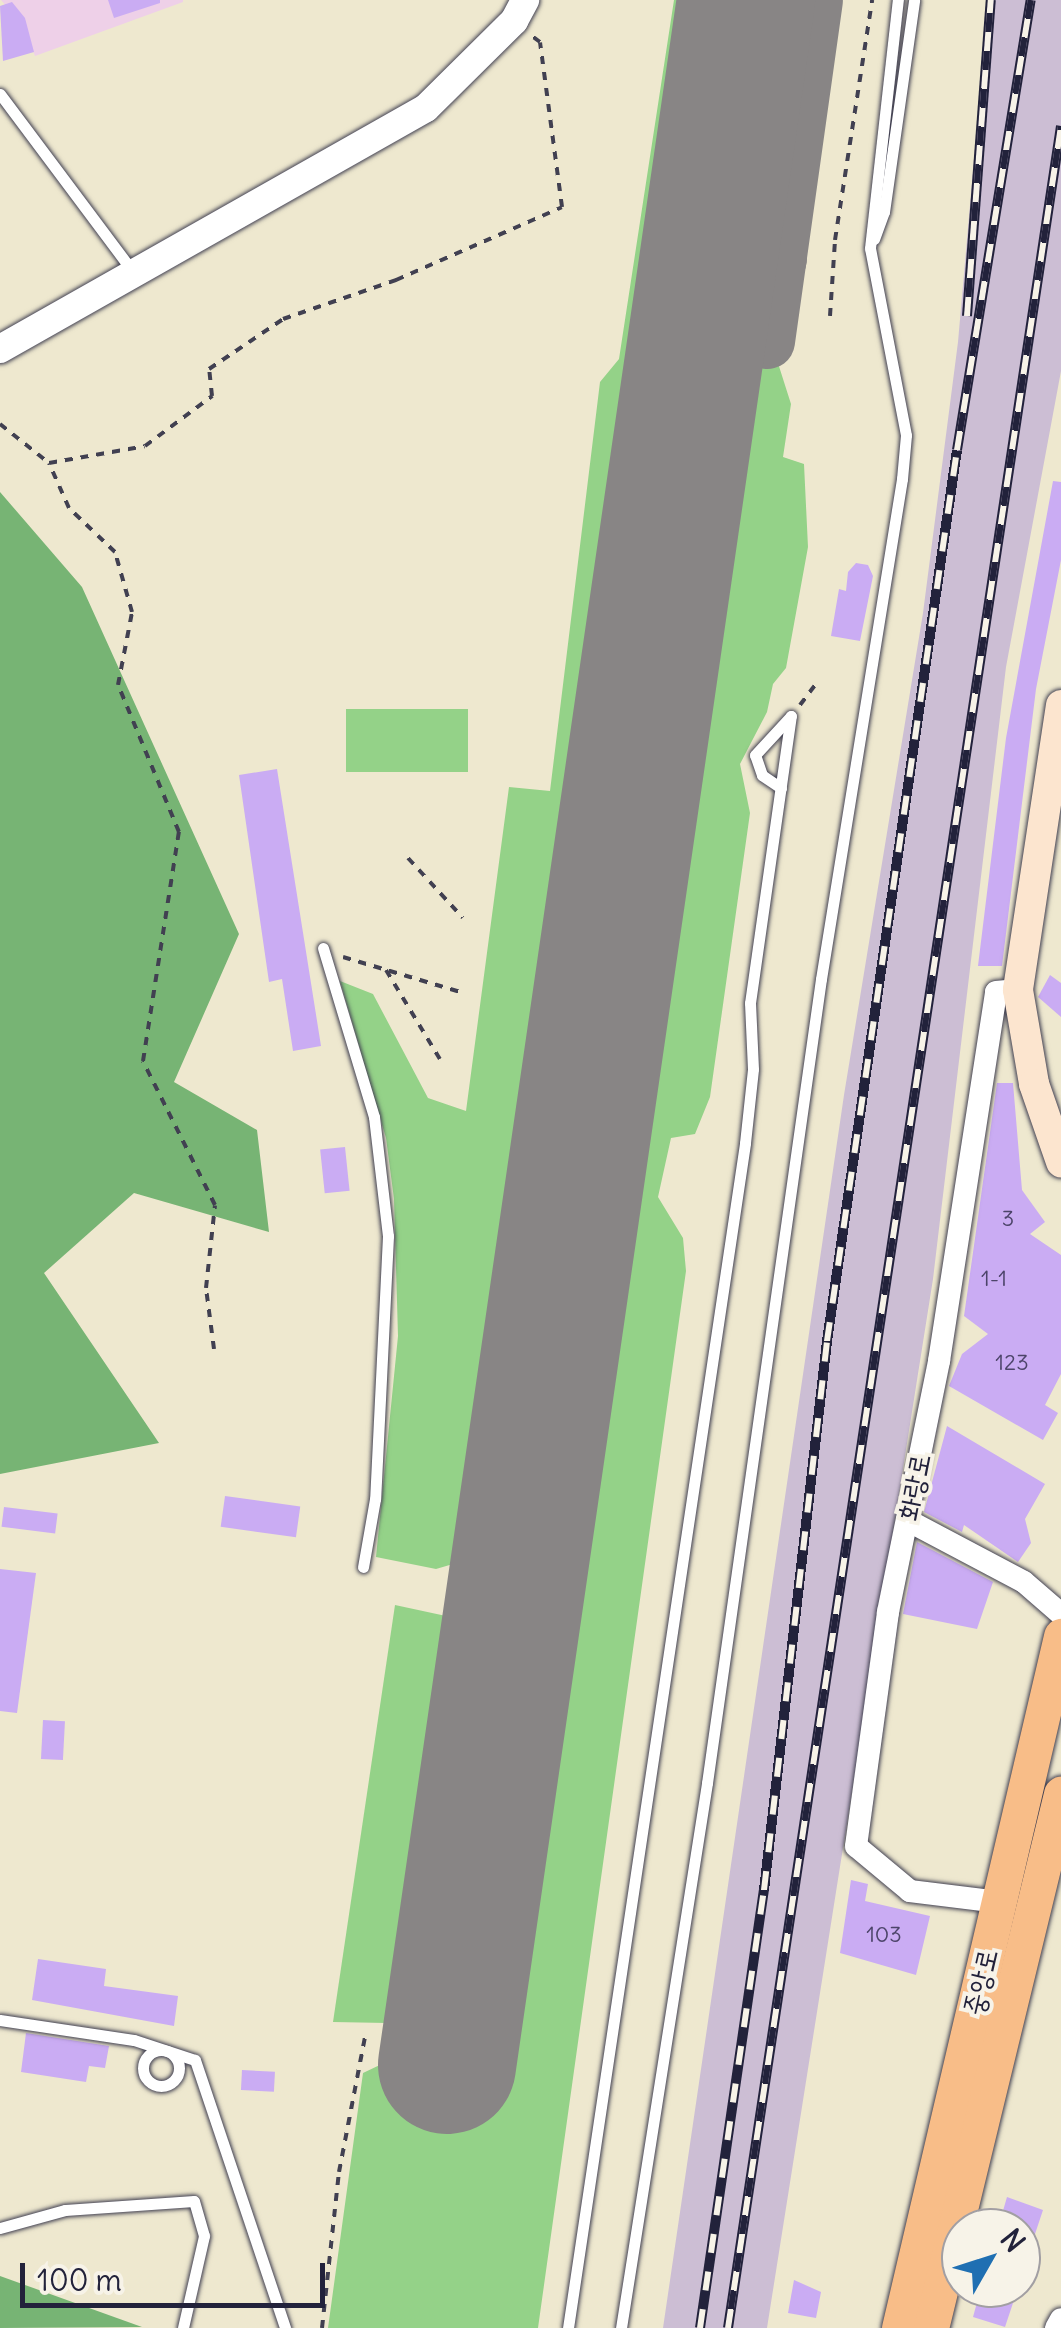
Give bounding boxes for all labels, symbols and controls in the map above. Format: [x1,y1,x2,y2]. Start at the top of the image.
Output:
house number: 3 [1002,1206,1014,1232]
house number: 1-1 [981,1266,1007,1292]
house number: 123 [995,1350,1029,1376]
street label: 화랑로 [891,1451,937,1523]
house number: 103 [866,1922,902,1948]
street label: 중앙로 [956,1945,1004,2019]
north arrow [941,2208,1041,2308]
text: N [993,2222,1033,2259]
scale bar [25,2243,330,2305]
text: 100 m [37,2261,122,2299]

